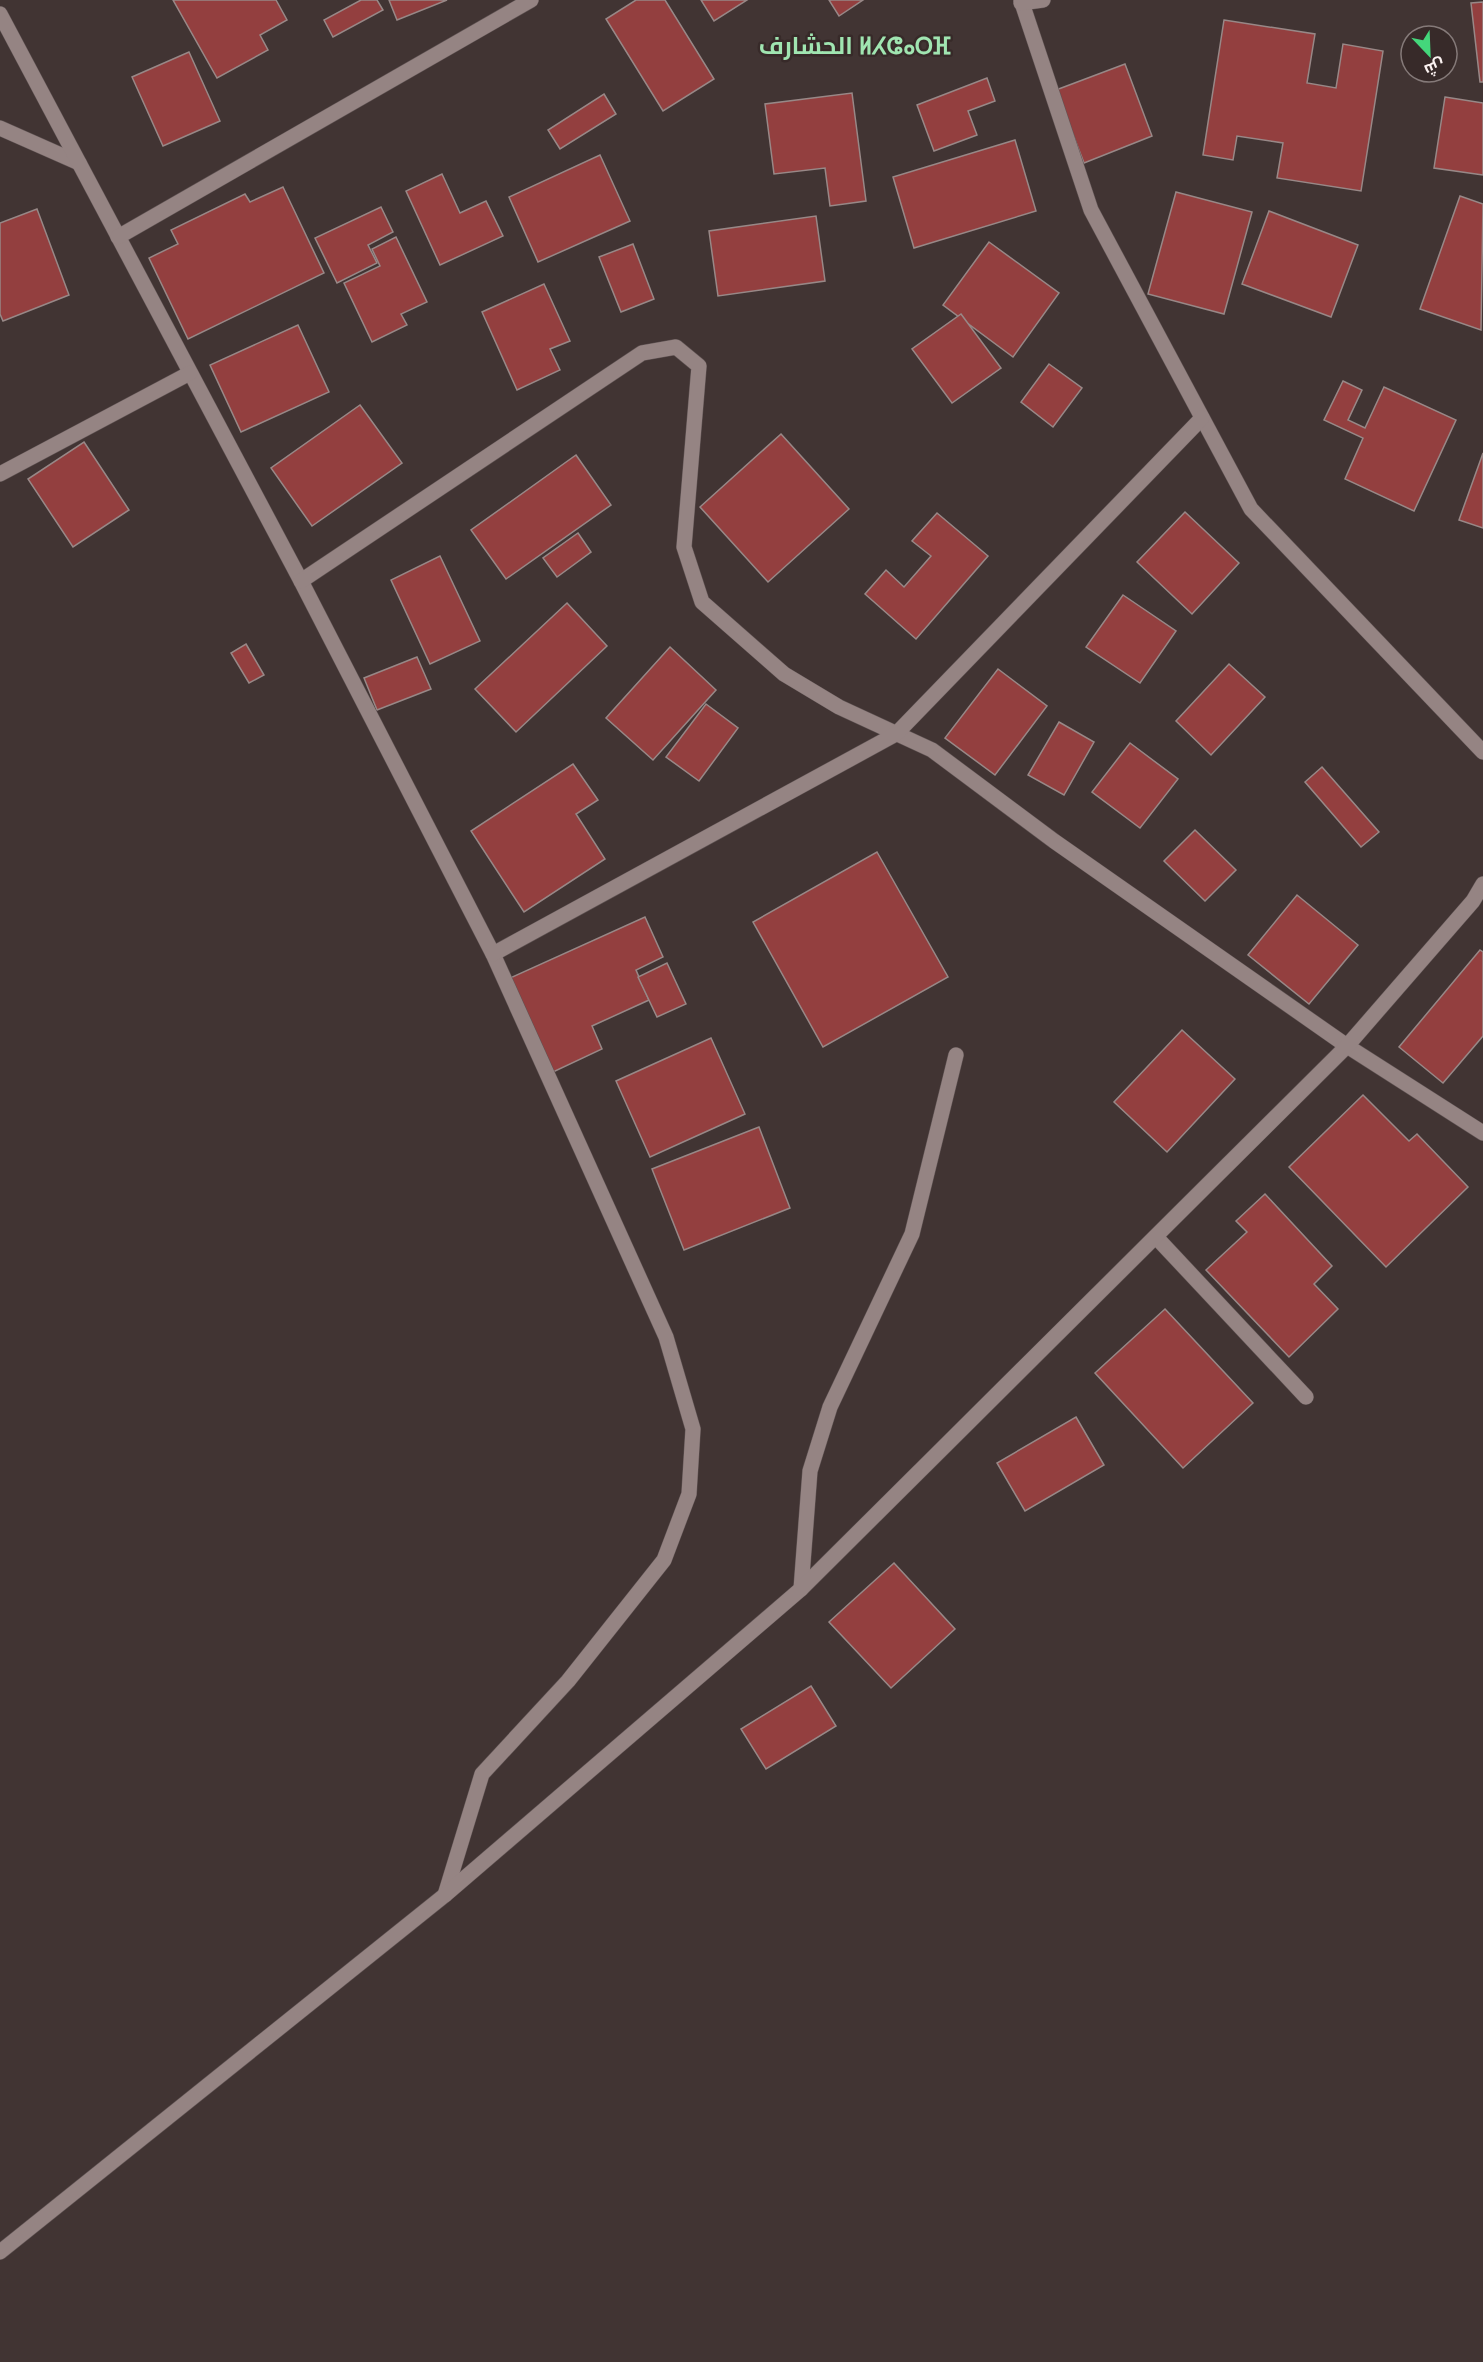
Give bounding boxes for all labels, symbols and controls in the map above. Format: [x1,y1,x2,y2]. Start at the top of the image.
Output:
north arrow [1399,24,1459,84]
district label: الحشارف ⵍⵃⵛⴰⵔⴼ [759,30,951,60]
text: ش [1422,55,1448,81]

